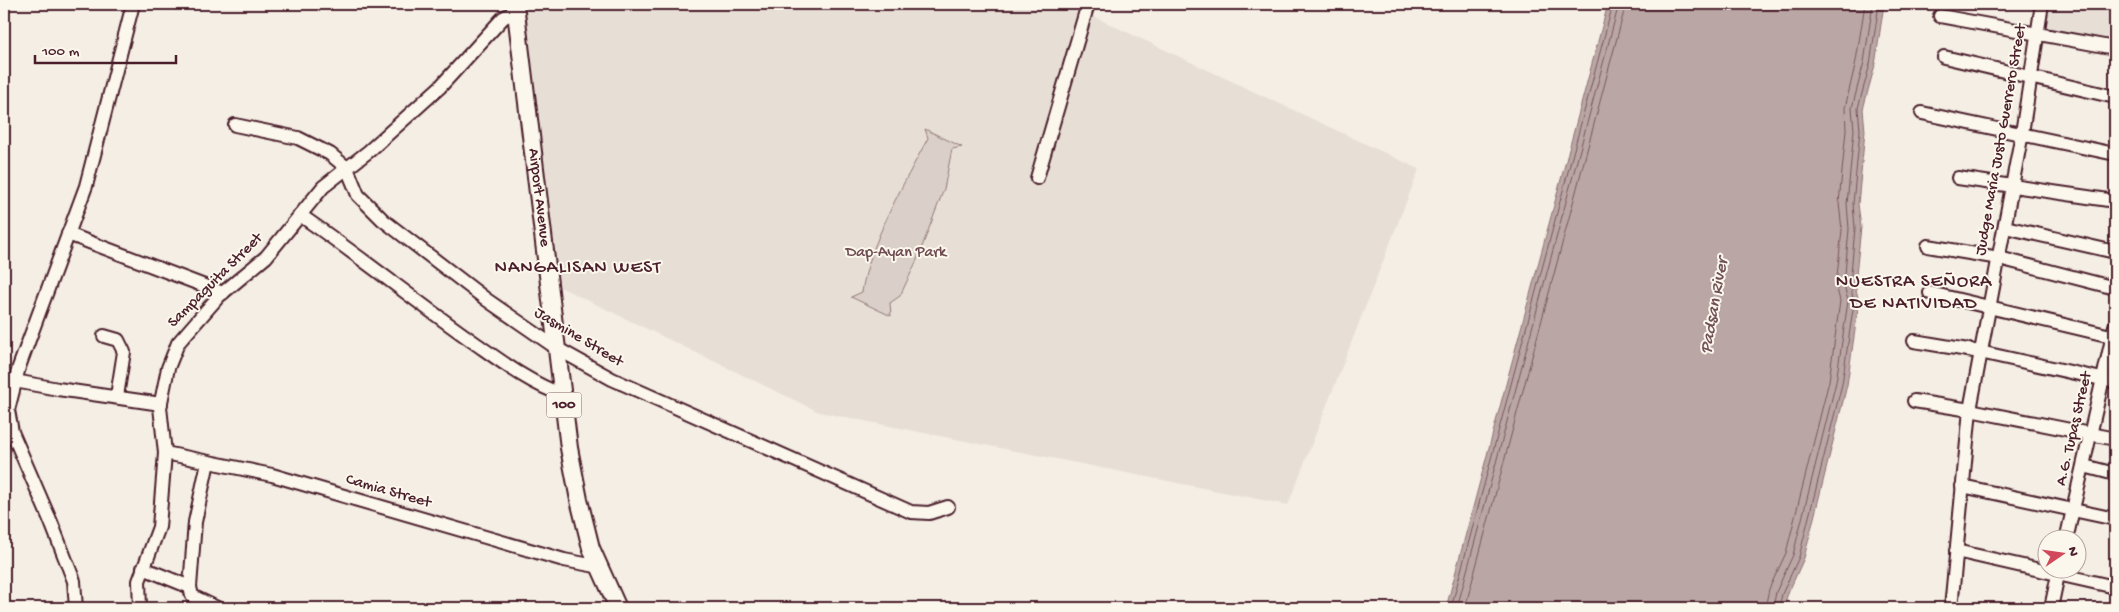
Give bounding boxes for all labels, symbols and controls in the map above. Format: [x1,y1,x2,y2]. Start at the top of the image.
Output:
street label: Judge Maria Justo Guerrero Street [1972,21,2032,257]
scale bar [35,32,176,64]
text: 100 m [41,43,80,61]
street label: Airport Avenue [523,147,554,249]
street label: Sampaguita Street [165,229,268,332]
park label: Dap-Ayan Park [845,244,948,263]
water label: Padsan River [1696,253,1734,356]
district label: NANGALISAN WEST [495,257,661,280]
district label: NUESTRA SEÑORA DE NATIVIDAD [1836,271,1993,316]
street label: Jasmine Street [530,304,627,373]
street label: A.G. Tupas Street [2053,369,2098,488]
road number: 100 [546,392,582,418]
street label: Camia Street [343,471,434,514]
north arrow [2036,530,2086,580]
text: N [2063,545,2082,558]

